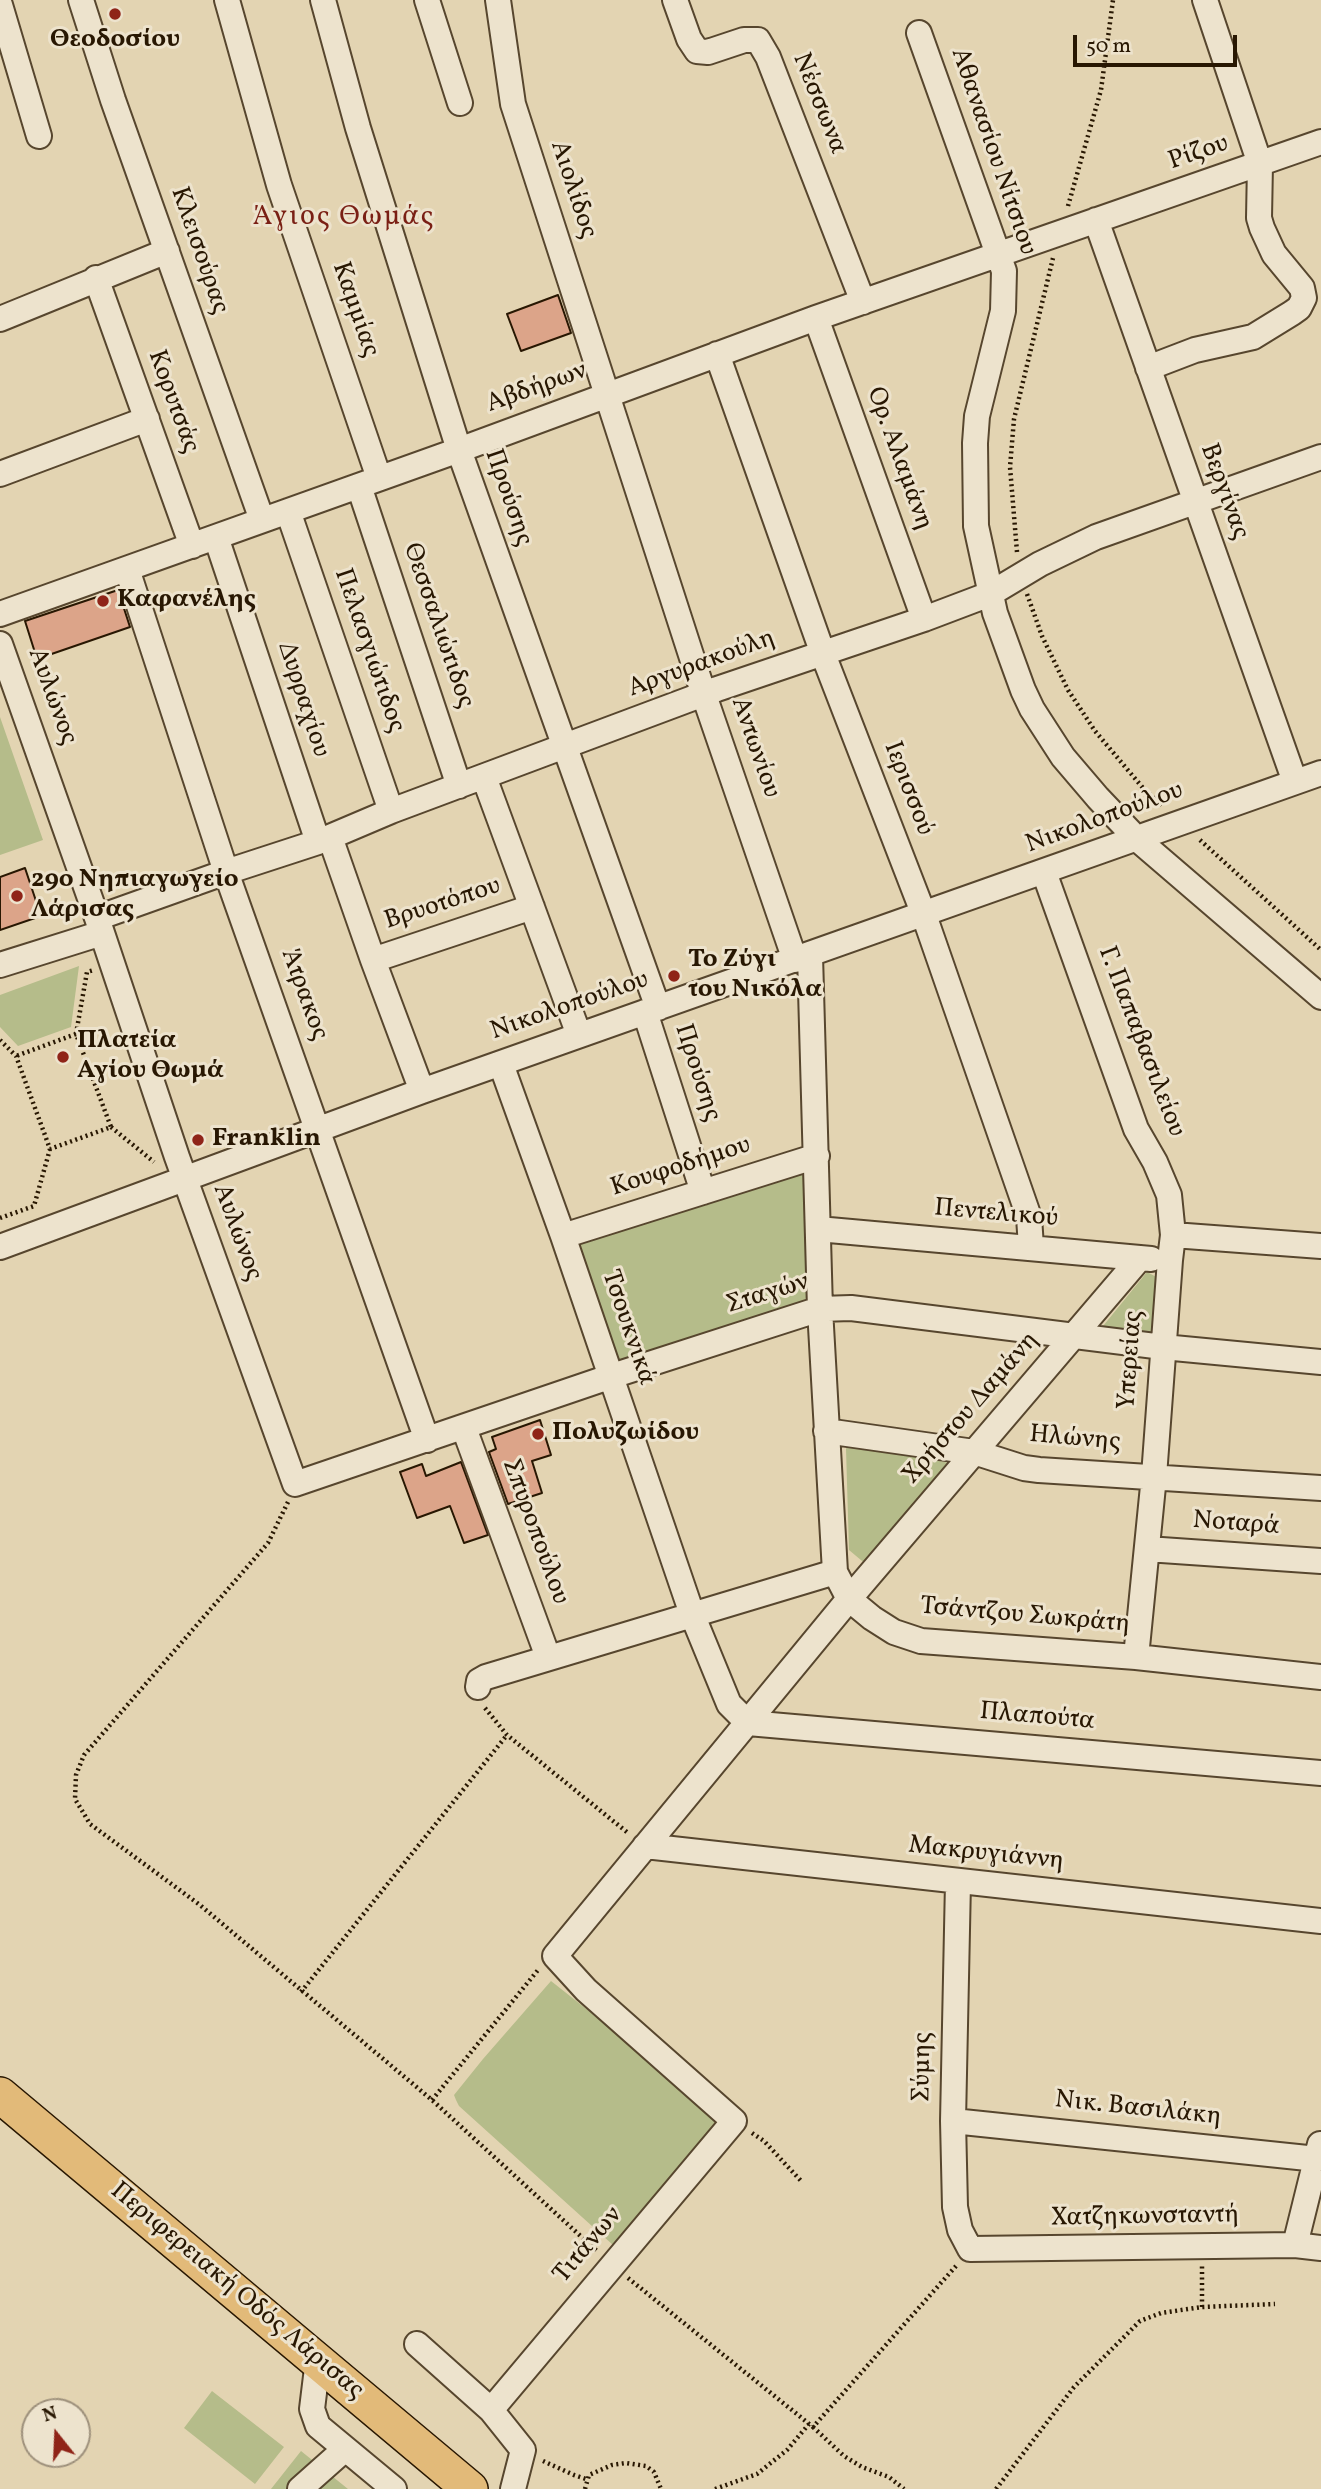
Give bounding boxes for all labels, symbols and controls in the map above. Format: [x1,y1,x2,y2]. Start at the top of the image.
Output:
marker: Θεοδοσίου [107,6,123,22]
scale bar [1076,21,1240,65]
place label: Θεοδοσίου [50,25,180,57]
text: 50 m [1086,32,1131,61]
street label: Αθανασίου Νίτσιου [942,44,1042,260]
street label: Νέσσωνα [784,49,852,159]
street label: Ρίζου [1165,129,1233,179]
street label: Αιολίδος [542,137,602,243]
street label: Κλεισούρας [162,183,234,319]
district label: Άγιος Θωμάς [254,202,434,236]
street label: Καμμίας [323,258,385,362]
street label: Κορυτσάς [139,346,205,458]
street label: Αβδήρων [482,356,592,422]
street label: Ορ. Αλαμάνη [858,383,938,535]
street label: Βεργίνας [1191,440,1255,544]
street label: Προύσης [476,445,538,551]
street label: Θεσσαλιώτιδος [394,539,480,713]
street label: Πελασγιώτιδος [325,565,411,737]
place label: Καφανέλης [117,585,256,617]
marker: Καφανέλης [95,593,111,609]
street label: Αργυρακούλη [624,624,780,706]
street label: Δυρραχίου [269,639,335,761]
street label: Αυλώνος [19,644,83,750]
street label: Αντωνίου [722,694,786,802]
street label: Ιερισσού [875,738,939,840]
street label: Νικολοπούλου [1022,776,1188,862]
place label: 29ο Νηπιαγωγείο Λάρισας [31,865,239,926]
street label: Βρυοτόπου [381,872,505,938]
marker: 29ο Νηπιαγωγείο Λάρισας [9,888,25,904]
street label: Γ. Παπαβασιλείου [1089,942,1191,1142]
street label: Άτρακος [272,945,334,1045]
place label: Το Ζύγι του Νικόλα [688,945,822,1006]
street label: Νικολοπούλου [487,965,653,1049]
marker: Το Ζύγι του Νικόλα [666,968,682,984]
street label: Προύσης [666,1020,726,1126]
place label: Πλατεία Αγίου Θωμά [77,1026,224,1088]
marker: Πλατεία Αγίου Θωμά [55,1049,71,1065]
place label: Franklin [212,1124,321,1156]
street label: Κουφοδήμου [607,1131,755,1205]
marker: Franklin [190,1132,206,1148]
street label: Αυλώνος [204,1180,268,1286]
street label: Πεντελικού [933,1194,1059,1236]
street label: Τσουκνικά [593,1266,661,1390]
street label: Σταγών [723,1268,813,1322]
street label: Υπερείας [1113,1309,1151,1411]
street label: Χρήστου Δαμάνη [897,1326,1047,1492]
place label: Πολυζωίδου [552,1418,699,1450]
street label: Ηλώνης [1028,1420,1122,1460]
marker: Πολυζωίδου [530,1426,546,1442]
street label: Σπυροπούλου [493,1455,575,1609]
street label: Νοταρά [1192,1506,1280,1544]
street label: Τσάντζου Σωκράτη [919,1592,1131,1642]
street label: Πλαπούτα [978,1697,1096,1739]
street label: Μακρυγιάννη [907,1831,1065,1879]
street label: Σύμης [908,2032,940,2102]
street label: Νικ. Βασιλάκη [1053,2086,1223,2134]
street label: Περιφερειακή Οδός Λάρισας [103,2177,369,2407]
street label: Τιτάνων [548,2201,630,2291]
street label: Χατζηκωνσταντή [1050,2201,1240,2235]
north arrow [21,2398,91,2468]
text: N [40,2400,61,2429]

